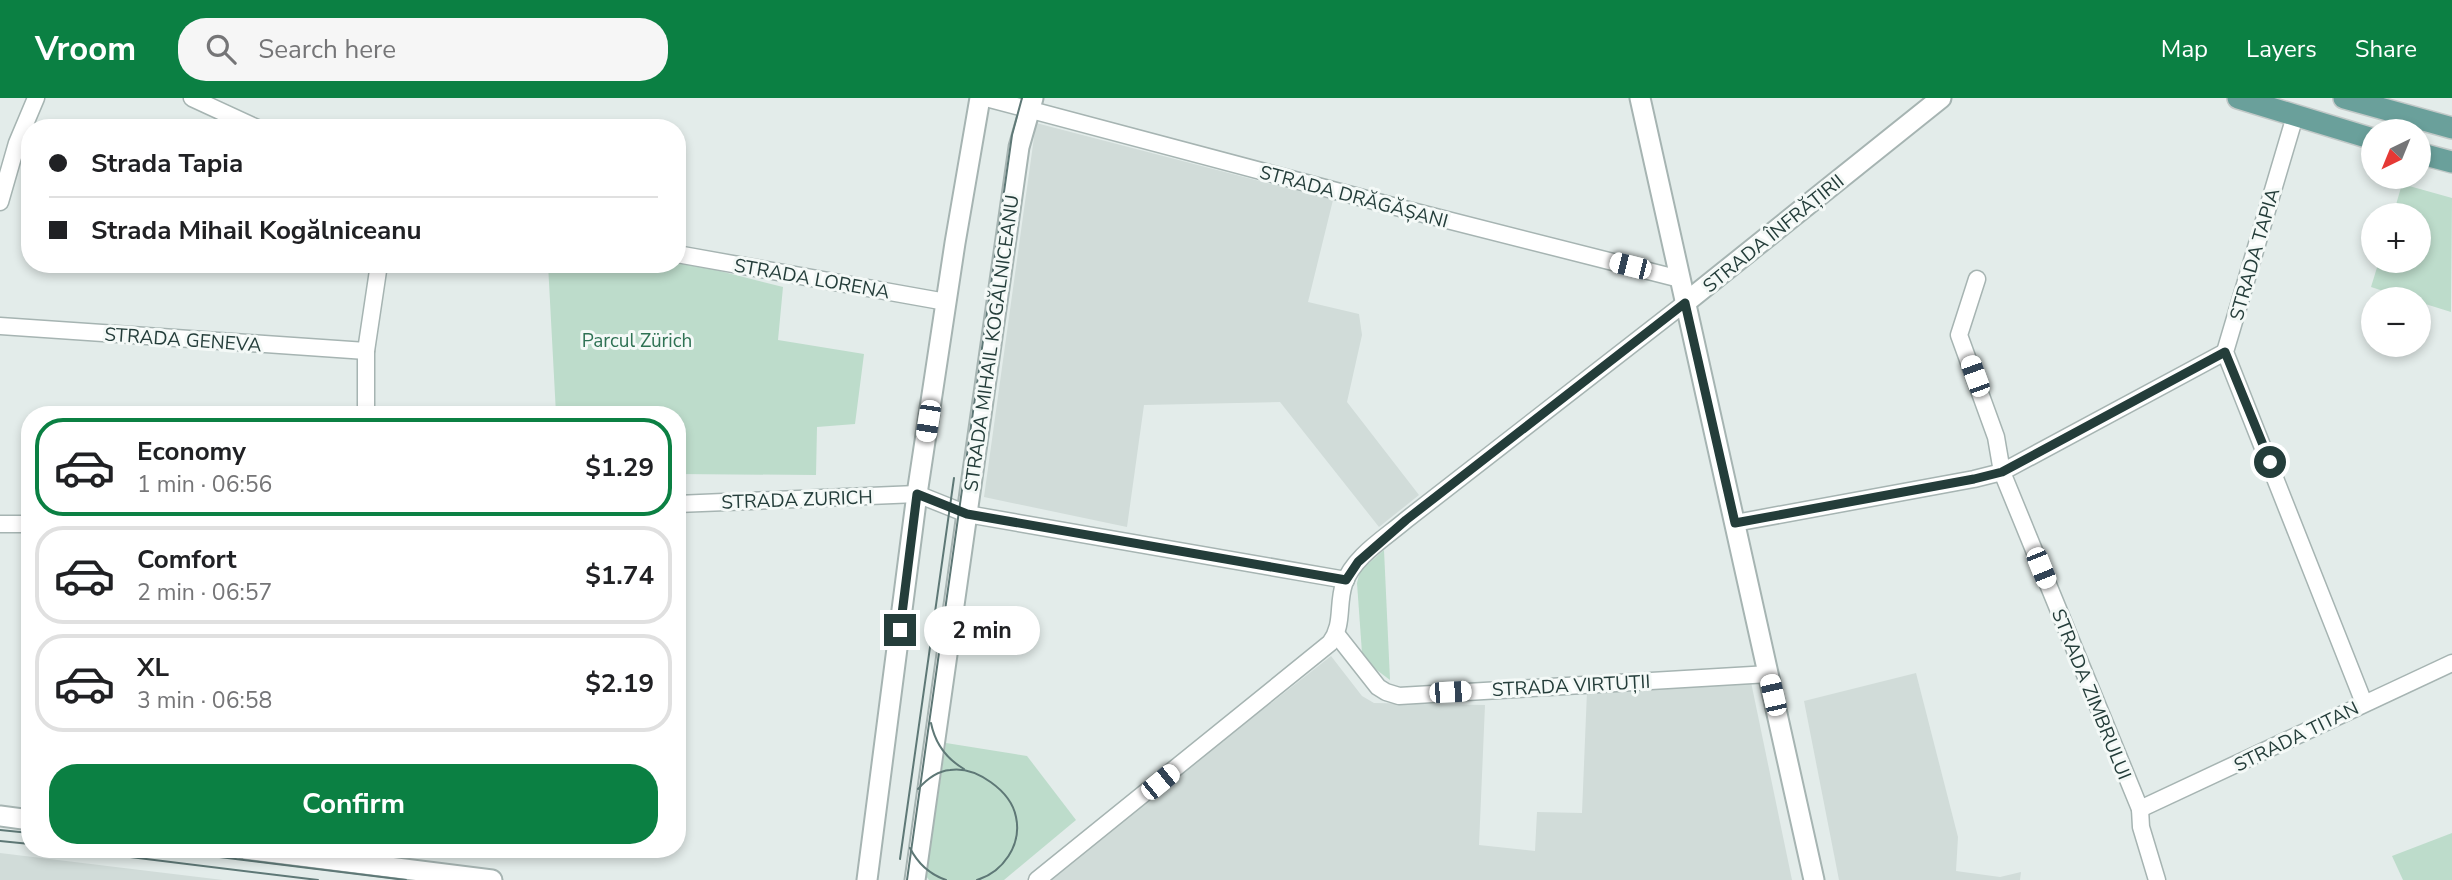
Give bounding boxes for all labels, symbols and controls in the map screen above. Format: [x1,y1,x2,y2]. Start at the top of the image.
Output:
search box [178,18,668,81]
text: Vroom [35,27,136,72]
icon: search [202,30,240,68]
text: Search here [258,32,396,67]
text: Map [2161,33,2208,65]
text: Layers [2246,33,2317,65]
text: Share [2355,33,2417,65]
north arrow [2361,119,2431,189]
map controls [2361,119,2431,357]
text: Strada Tapia [91,146,243,181]
street label: STRADA DRĂGĂȘANI [1257,159,1451,235]
street label: STRADA ÎNFRĂȚIRII [1698,169,1850,299]
street label: STRADA TAPIA [2224,185,2286,323]
street label: STRADA MIHAIL KOGĂLNICEANU [958,193,1026,493]
button: + [2361,203,2431,273]
text: Strada Mihail Kogălniceanu [91,213,422,248]
car [1608,251,1653,281]
street label: STRADA LORENA [732,252,892,306]
button: − [2361,287,2431,357]
street label: STRADA GENEVA [103,322,263,358]
park label: Parcul Zürich [582,328,692,354]
car [1958,353,1993,399]
car [915,399,942,443]
text: Economy [137,434,246,469]
icon: car [53,436,116,499]
route start [2254,446,2286,478]
text: $1.29 [585,450,654,485]
text: 1 min · 06:56 [137,469,272,500]
street label: STRADA ZURICH [721,484,873,516]
text: Comfort [137,542,237,577]
icon: car [53,544,116,607]
car [2024,545,2059,591]
text: $1.74 [585,558,654,593]
text: 2 min · 06:57 [137,577,272,608]
street label: STRADA ZIMBRULUI [2045,605,2137,784]
callout: 2 min [925,606,1040,654]
route end [884,614,916,646]
text: 2 min [952,615,1012,646]
text: XL [137,650,169,685]
icon: car [53,652,116,715]
text: $2.19 [585,666,654,701]
street label: STRADA VIRTUȚII [1491,669,1651,703]
car [1759,672,1788,718]
car [1429,680,1472,704]
text: 3 min · 06:58 [137,685,272,716]
street label: STRADA TITAN [2230,695,2363,778]
car [1138,761,1183,803]
button: Confirm [49,764,658,844]

